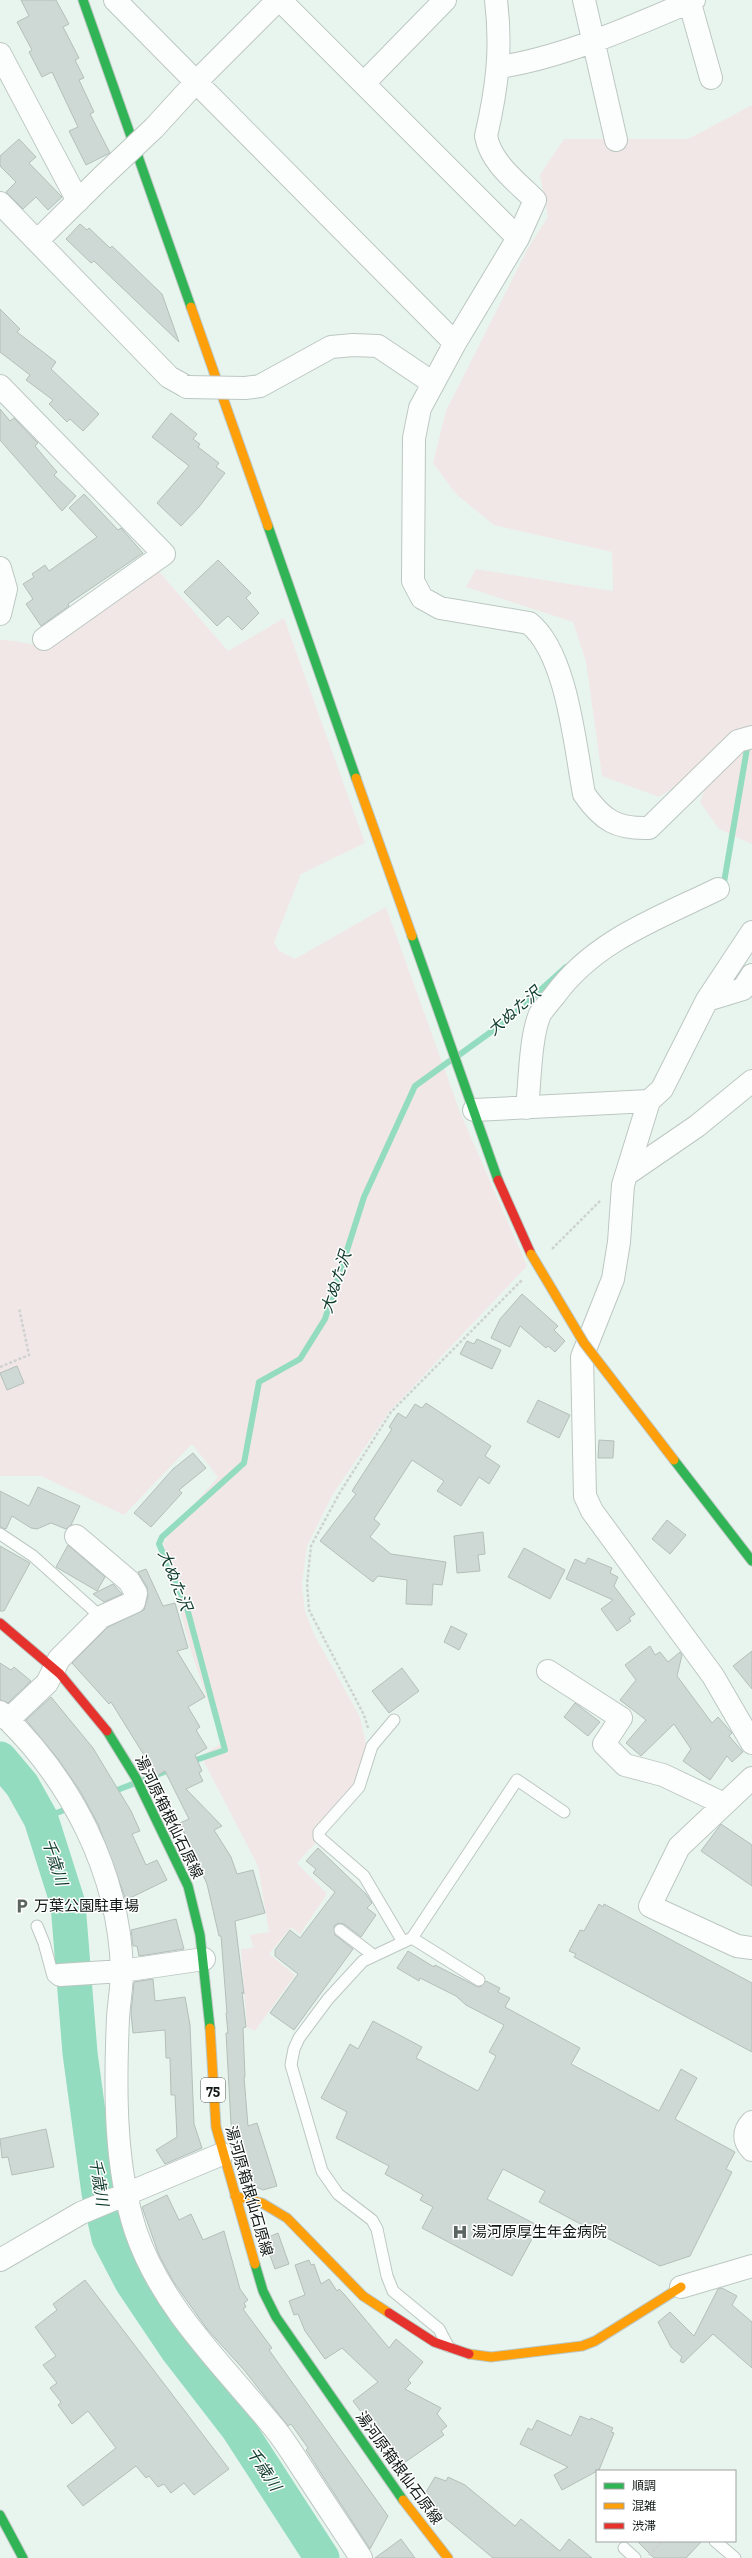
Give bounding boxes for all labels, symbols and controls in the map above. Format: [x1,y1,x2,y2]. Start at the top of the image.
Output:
water label: 大ぬた沢 [484,982,546,1039]
water label: 大ぬた沢 [317,1247,356,1315]
water label: 大ぬた沢 [154,1547,197,1615]
street label: 湯河原箱根仙石原線 [131,1752,207,1882]
water label: 千歳川 [39,1836,72,1890]
parking icon: 万葉公園駐車場 [13,1897,31,1915]
place label: 万葉公園駐車場 [34,1897,139,1915]
road number: 75 [201,2078,225,2102]
street label: 湯河原箱根仙石原線 [222,2124,276,2258]
water label: 千歳川 [86,2157,112,2209]
hospital icon: 湯河原厚生年金病院 [451,2223,469,2241]
place label: 湯河原厚生年金病院 [472,2223,607,2241]
street label: 湯河原箱根仙石原線 [352,2408,446,2528]
water label: 千歳川 [243,2444,286,2496]
legend [596,2470,736,2542]
text: 順調 [632,2479,656,2493]
text: 混雑 [632,2499,656,2513]
text: 渋滞 [632,2519,656,2533]

